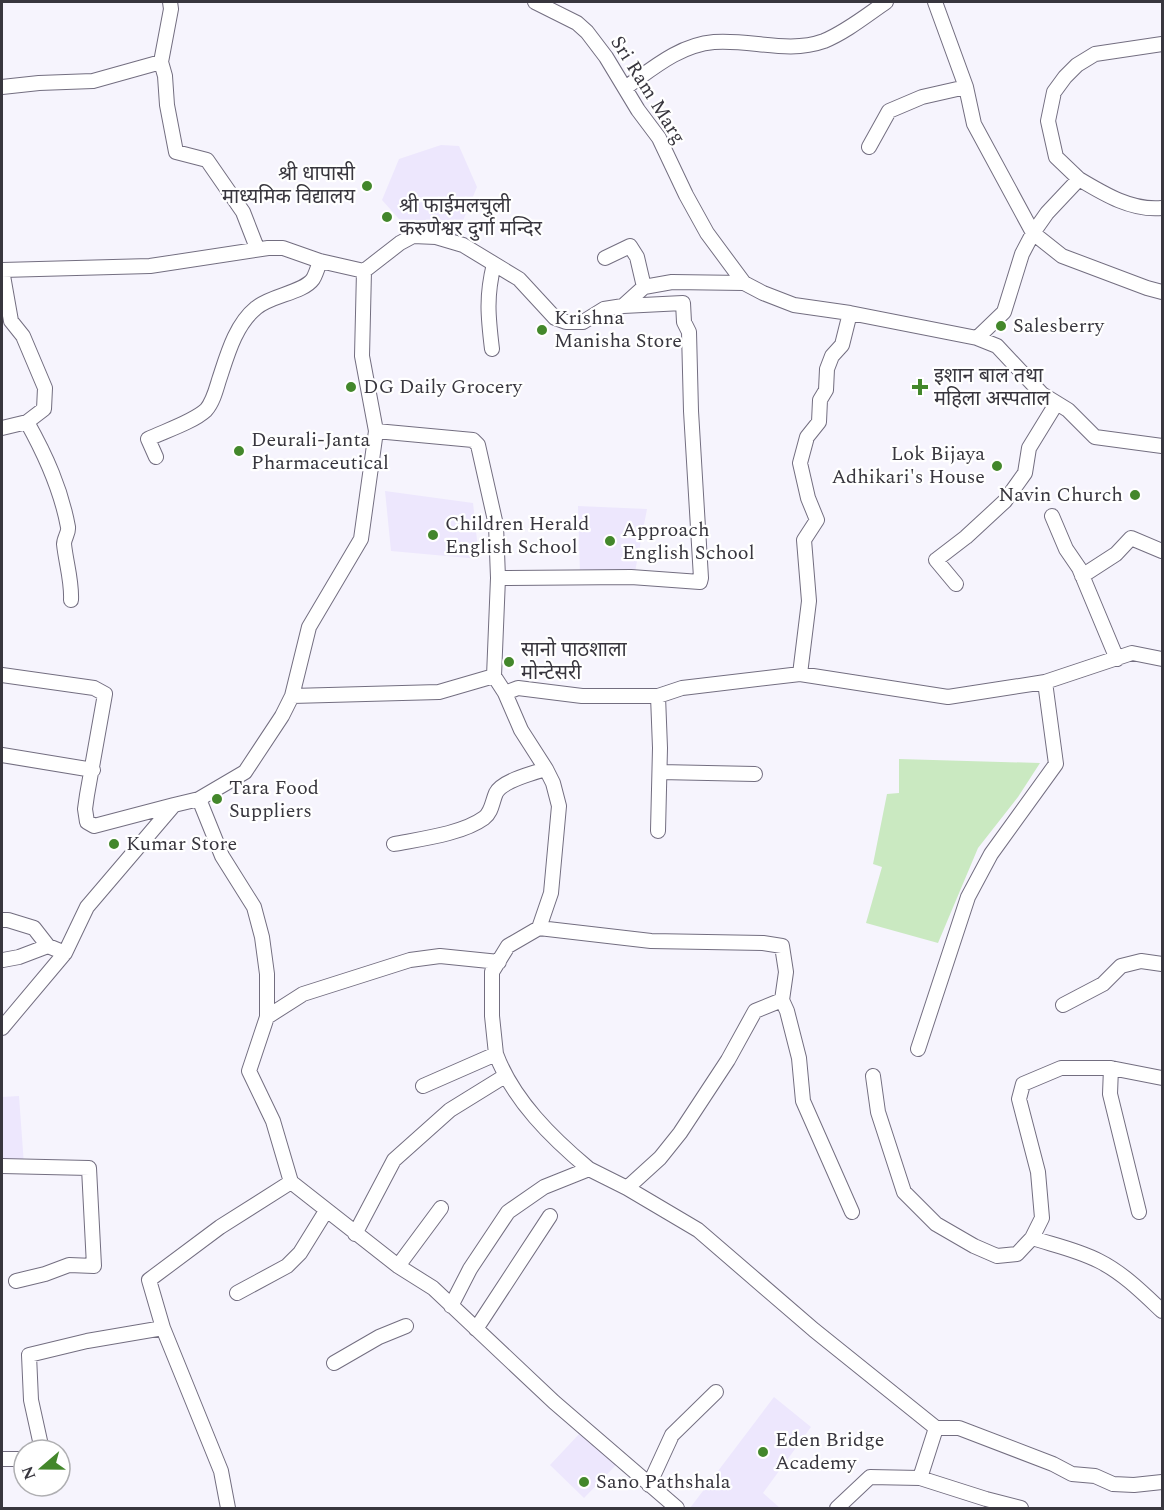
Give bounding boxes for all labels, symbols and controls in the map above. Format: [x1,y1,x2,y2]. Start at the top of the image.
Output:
street label: Sri Ram Marg [603,30,693,150]
place label: श्री धापासी माध्यमिक विद्यालय [222,159,356,212]
marker: श्री धापासी माध्यमिक विद्यालय [360,179,374,193]
place label: श्री फाईमलचुली करुणेश्वर दुर्गा मन्दिर [399,191,543,244]
marker: श्री फाईमलचुली करुणेश्वर दुर्गा मन्दिर [380,210,394,224]
place label: Krishna Manisha Store [554,303,682,356]
place label: Salesberry [1013,311,1106,341]
marker: Salesberry [994,319,1008,333]
marker: Krishna Manisha Store [535,323,549,337]
place label: इशान बाल तथा महिला अस्पताल [934,361,1050,414]
place label: DG Daily Grocery [363,372,523,402]
marker: इशान बाल तथा महिला अस्पताल [911,378,929,396]
marker: DG Daily Grocery [344,380,358,394]
place label: Deurali-Janta Pharmaceutical [251,425,389,478]
place label: Lok Bijaya Adhikari's House [831,439,985,492]
marker: Deurali-Janta Pharmaceutical [232,444,246,458]
marker: Lok Bijaya Adhikari's House [990,459,1004,473]
place label: Navin Church [998,480,1123,510]
marker: Navin Church [1128,488,1142,502]
place label: Children Herald English School [445,509,589,562]
place label: Approach English School [622,515,755,568]
marker: Children Herald English School [426,528,440,542]
marker: Approach English School [603,534,617,548]
place label: सानो पाठशाला मोन्टेसरी [521,635,627,688]
marker: सानो पाठशाला मोन्टेसरी [502,655,516,669]
place label: Tara Food Suppliers [229,773,319,826]
marker: Tara Food Suppliers [210,792,224,806]
place label: Kumar Store [126,829,237,859]
marker: Kumar Store [107,837,121,851]
place label: Eden Bridge Academy [775,1425,884,1478]
north arrow [12,1438,72,1498]
marker: Eden Bridge Academy [756,1445,770,1459]
text: N [15,1463,42,1483]
place label: Sano Pathshala [596,1467,731,1497]
marker: Sano Pathshala [577,1475,591,1489]

